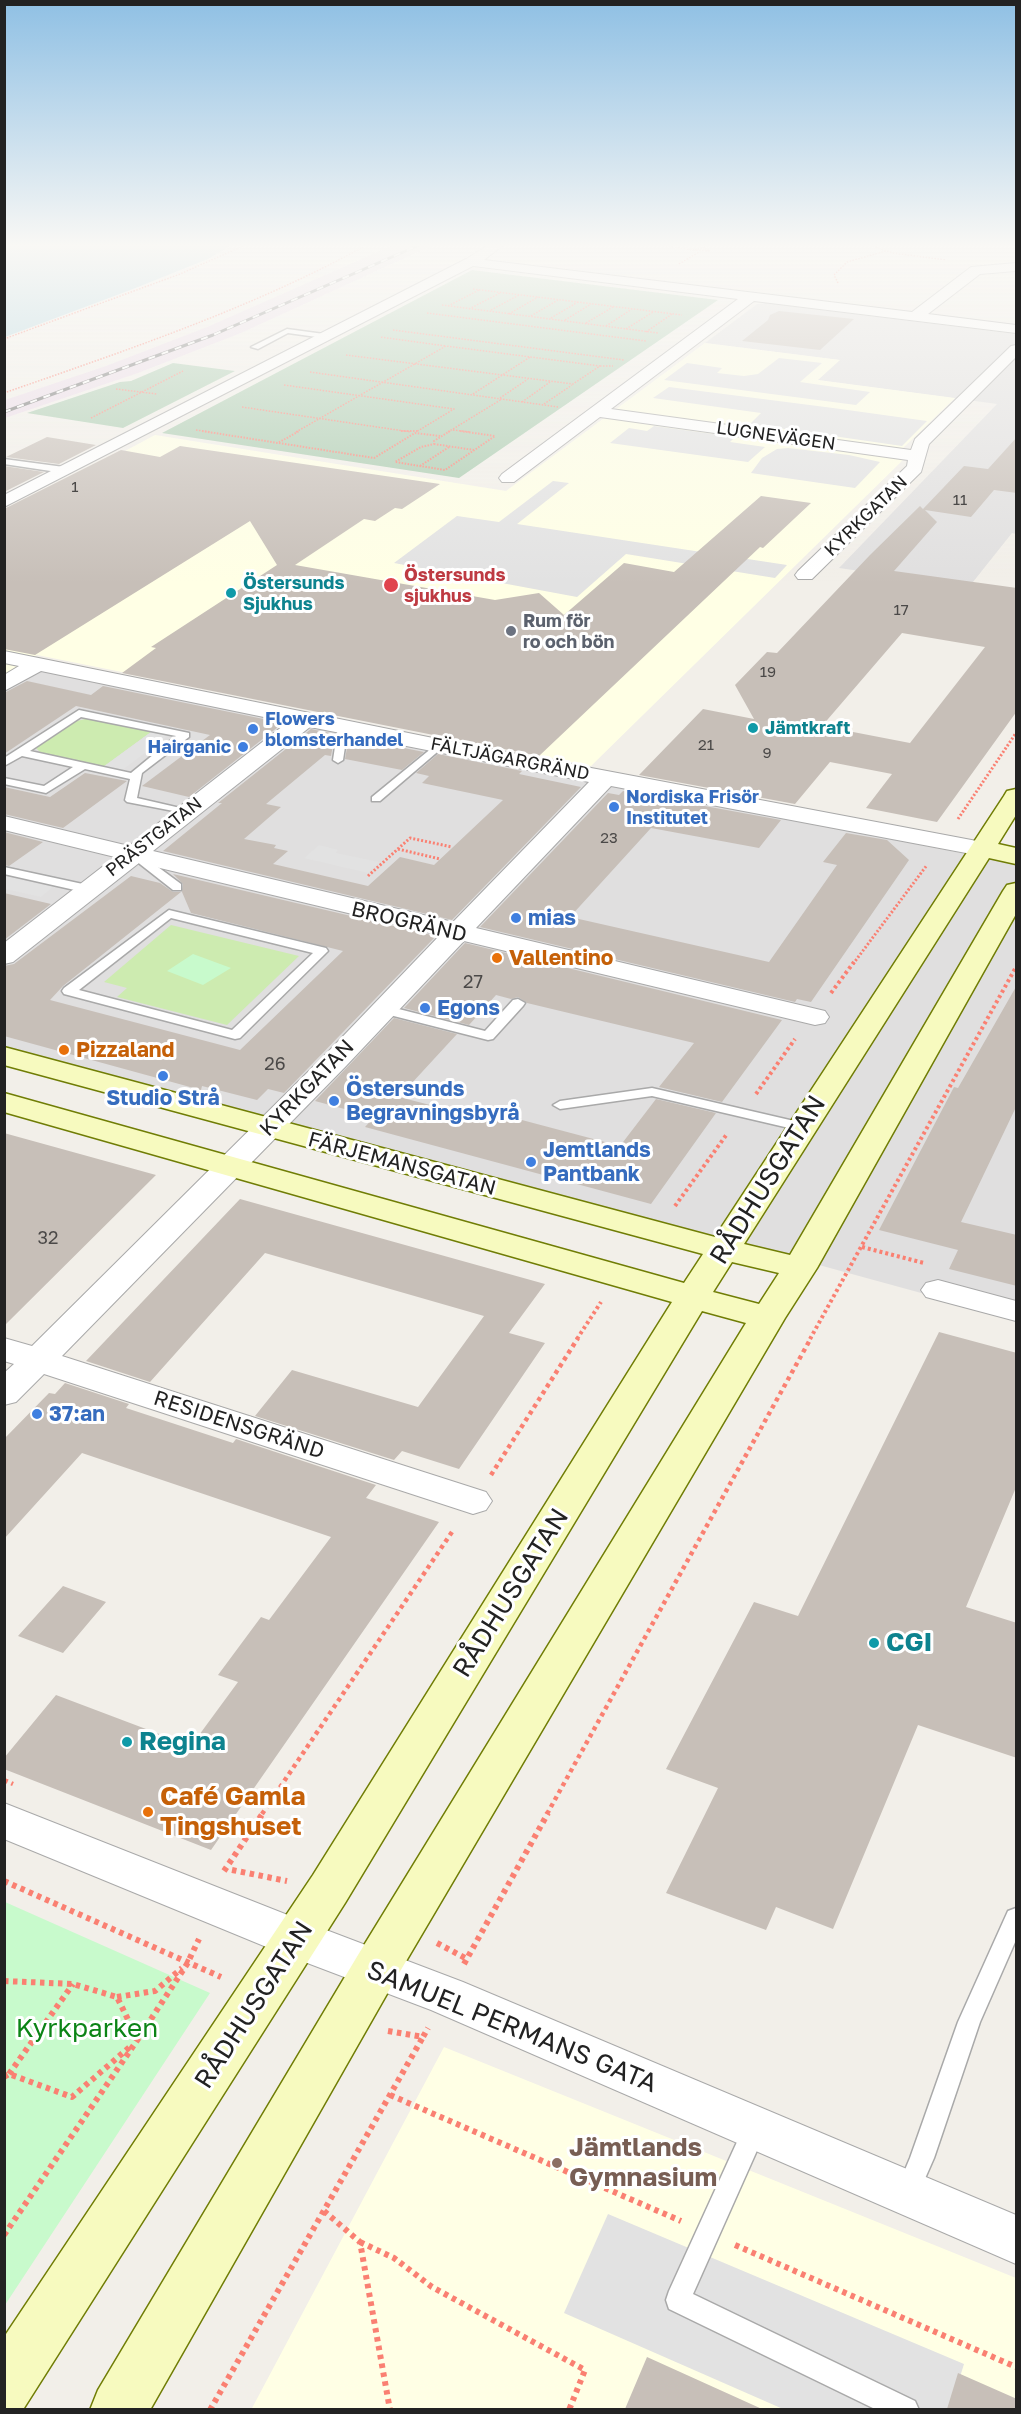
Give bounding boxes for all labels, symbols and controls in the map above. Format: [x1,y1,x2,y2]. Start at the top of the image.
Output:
street label: LUGNEVÄGEN [715,417,837,455]
street label: KYRKGATAN [820,471,912,561]
house number: 1 [71,478,79,496]
house number: 11 [953,491,967,509]
place label: Östersunds sjukhus [404,564,506,606]
place label: Östersunds Sjukhus [243,572,345,614]
marker: Östersunds sjukhus [382,576,400,594]
marker: Östersunds Sjukhus [224,586,238,600]
house number: 17 [893,601,909,619]
place label: Rum för ro och bön [523,610,614,652]
marker: Rum för ro och bön [504,624,518,638]
house number: 19 [760,663,776,681]
place label: Flowers blomsterhandel [265,708,403,750]
place label: Jämtkraft [765,717,850,739]
marker: Jämtkraft [746,721,760,735]
marker: Flowers blomsterhandel [246,722,260,736]
street label: FÄLTJÄGARGRÄND [429,733,591,785]
place label: Hairganic [148,736,231,758]
house number: 21 [698,736,714,754]
marker: Hairganic [236,740,250,754]
house number: 9 [762,744,772,762]
place label: Nordiska Frisör Institutet [626,786,759,828]
street label: PRÄSTGATAN [101,793,207,881]
marker: Nordiska Frisör Institutet [607,800,621,814]
house number: 23 [600,829,618,847]
street label: BROGRÄND [349,896,469,948]
place label: mias [528,905,576,931]
marker: mias [509,911,523,925]
place label: Vallentino [509,945,613,971]
marker: Vallentino [490,951,504,965]
house number: 27 [463,971,483,993]
place label: Egons [437,995,500,1021]
marker: Egons [418,1001,432,1015]
street label: KYRKGATAN [255,1034,359,1142]
place label: Pizzaland [76,1037,174,1063]
marker: Pizzaland [57,1043,71,1057]
house number: 26 [264,1053,286,1075]
marker: Studio Strå [156,1069,170,1083]
place label: Östersunds Begravningsbyrå [346,1076,519,1126]
place label: Studio Strå [106,1085,220,1111]
street label: RÅDHUSGATAN [704,1090,832,1270]
marker: Östersunds Begravningsbyrå [327,1094,341,1108]
street label: FÄRJEMANSGATAN [305,1127,499,1201]
place label: Jemtlands Pantbank [543,1137,651,1187]
marker: Jemtlands Pantbank [524,1155,538,1169]
house number: 32 [38,1227,58,1249]
street label: RESIDENSGRÄND [151,1386,327,1464]
place label: 37:an [49,1401,105,1427]
marker: 37:an [30,1407,44,1421]
street label: RÅDHUSGATAN [447,1503,575,1683]
place label: CGI [886,1627,932,1659]
marker: CGI [867,1636,881,1650]
place label: Regina [139,1726,226,1758]
marker: Regina [120,1735,134,1749]
place label: Café Gamla Tingshuset [160,1781,305,1842]
marker: Café Gamla Tingshuset [141,1805,155,1819]
street label: RÅDHUSGATAN [188,1916,320,2094]
street label: SAMUEL PERMANS GATA [362,1954,662,2100]
park label: Kyrkparken [16,2013,158,2045]
place label: Jämtlands Gymnasium [569,2132,717,2194]
marker: Jämtlands Gymnasium [550,2156,564,2170]

